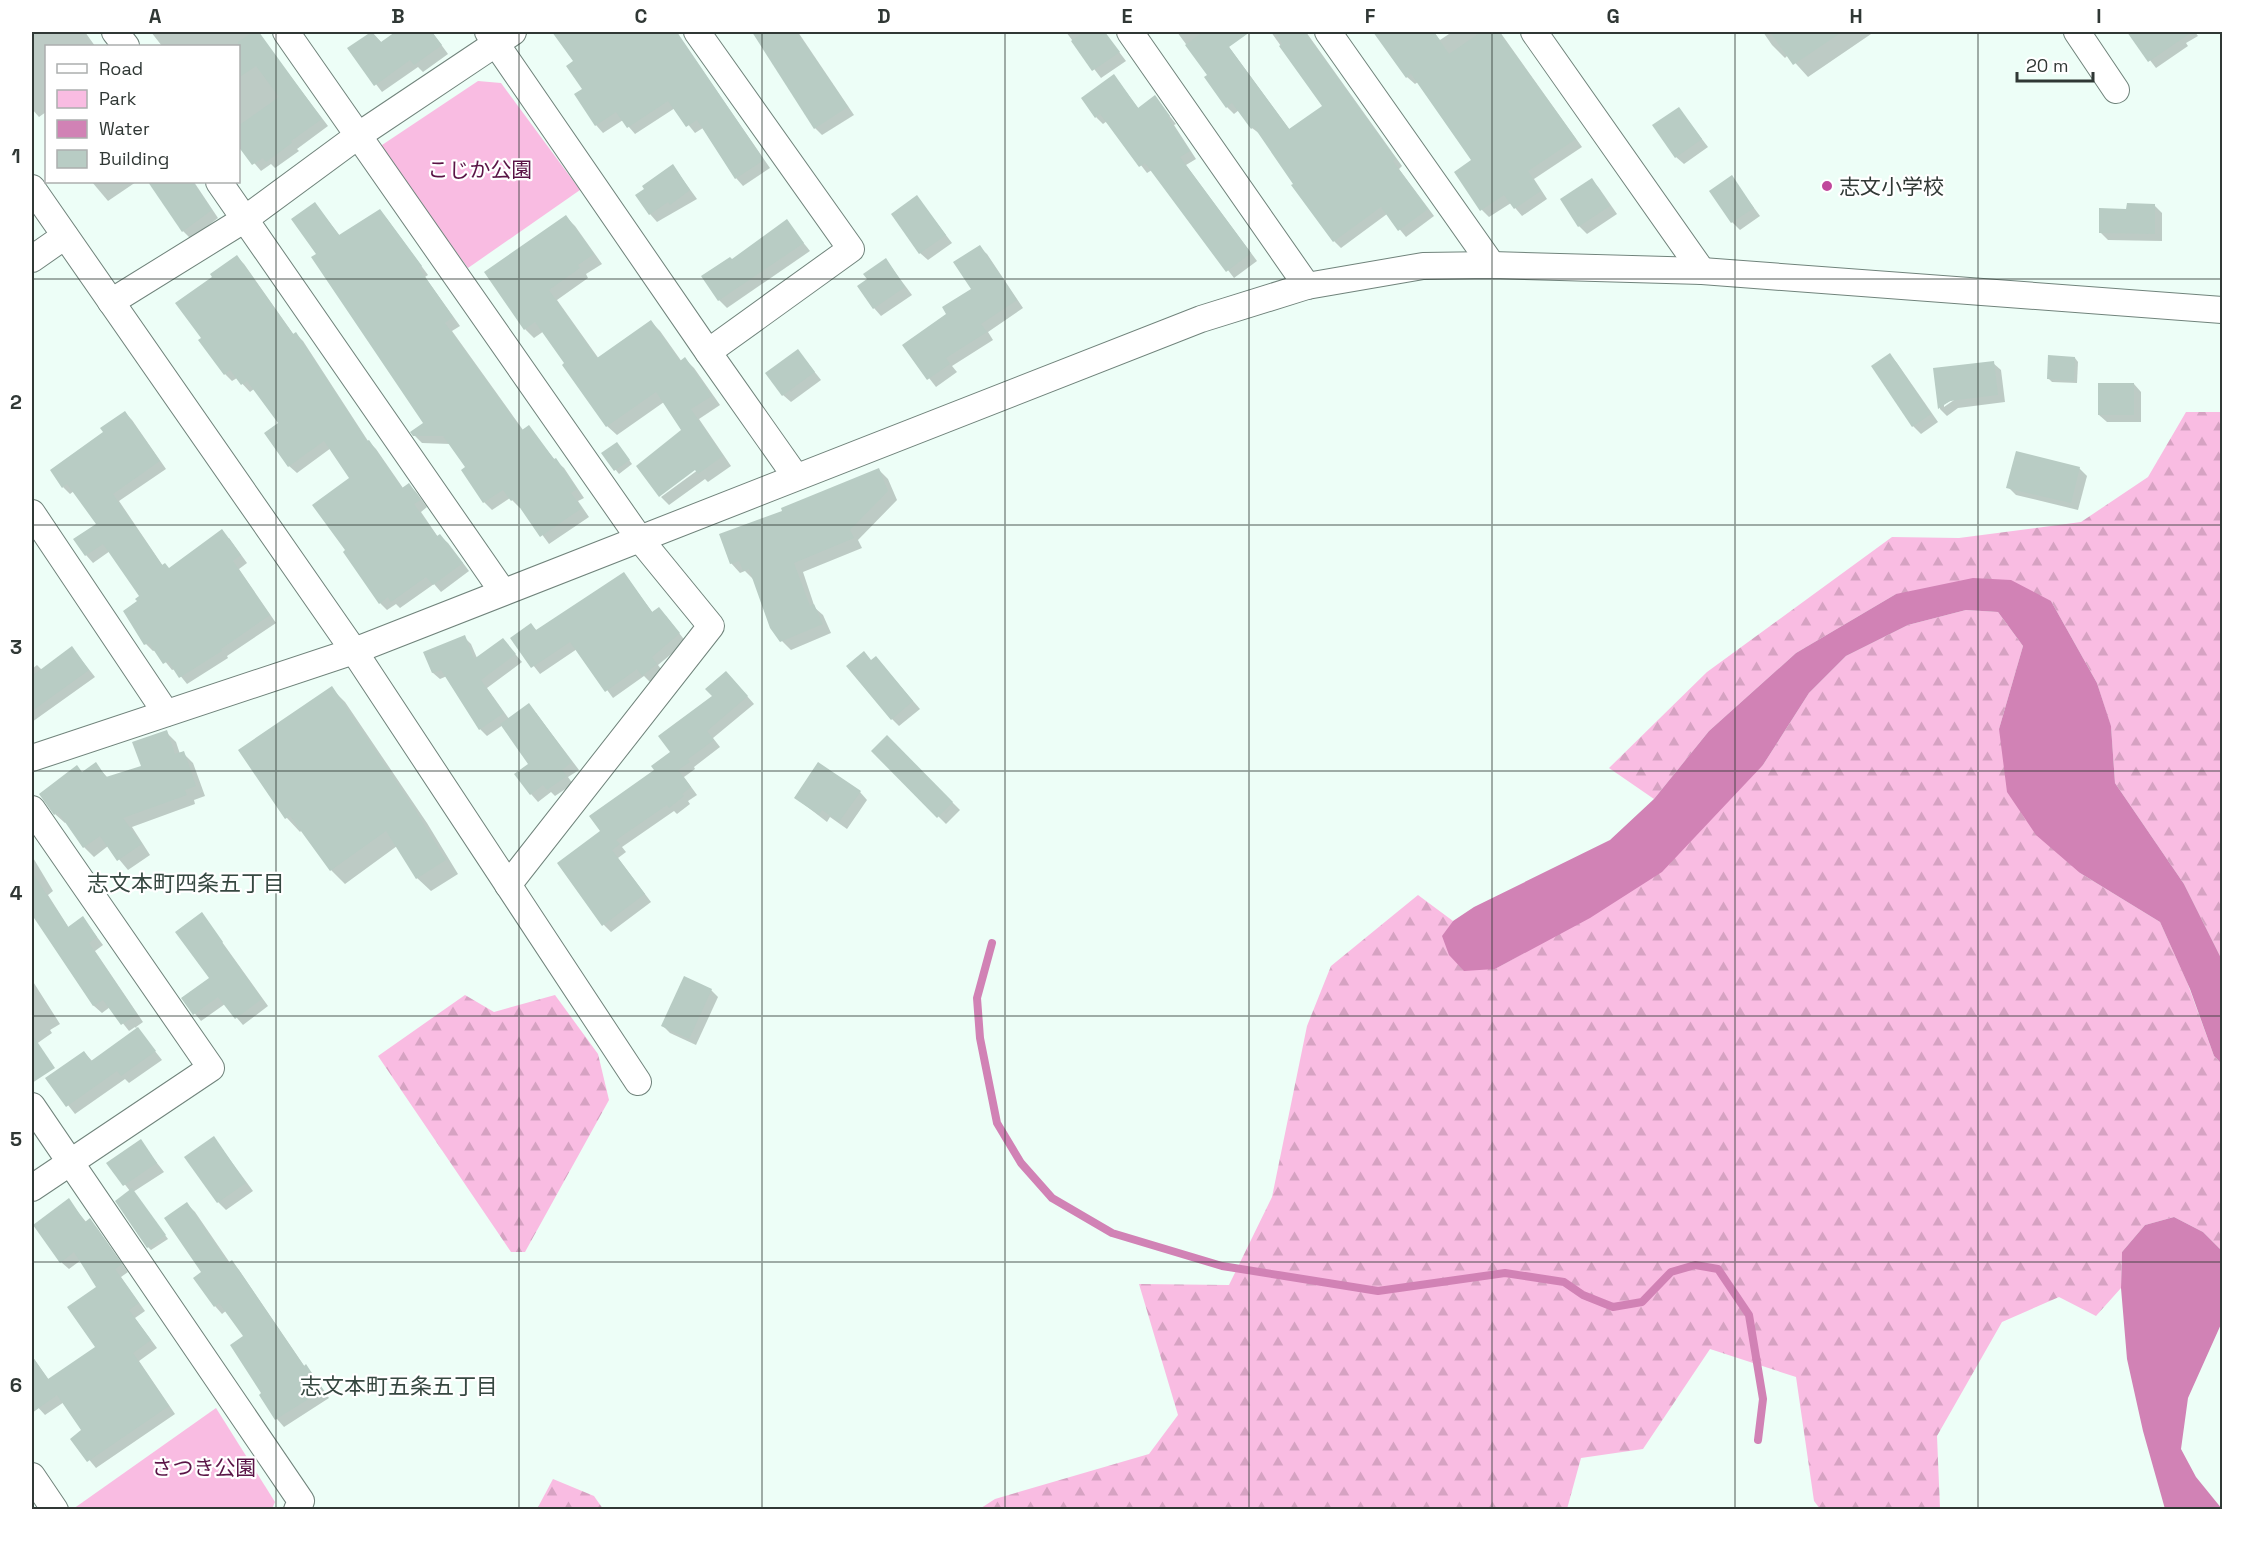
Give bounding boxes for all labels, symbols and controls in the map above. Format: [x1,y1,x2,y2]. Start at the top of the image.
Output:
text: A [149,3,162,29]
text: B [391,3,405,29]
text: C [635,3,648,29]
text: D [877,3,891,29]
text: E [1121,3,1133,29]
text: F [1365,3,1376,29]
text: G [1606,3,1620,29]
text: H [1849,3,1863,29]
text: I [2096,3,2102,29]
legend [45,45,240,183]
scale bar [2017,45,2094,83]
text: 20 m [2026,54,2069,77]
text: Road [99,57,143,80]
text: Park [99,87,137,110]
text: Water [99,117,150,140]
text: 1 [11,143,21,169]
text: Building [99,147,169,170]
park label: こじか公園 [428,156,533,183]
place label: 志文小学校 [1839,173,1944,200]
marker: 志文小学校 [1820,179,1834,193]
text: 2 [10,389,22,415]
text: 3 [10,634,22,660]
district label: 志文本町四条五丁目 [87,869,285,897]
text: 4 [10,880,23,906]
text: 5 [10,1126,22,1152]
text: 6 [10,1372,22,1398]
district label: 志文本町五条五丁目 [300,1372,498,1400]
park label: さつき公園 [152,1454,257,1481]

